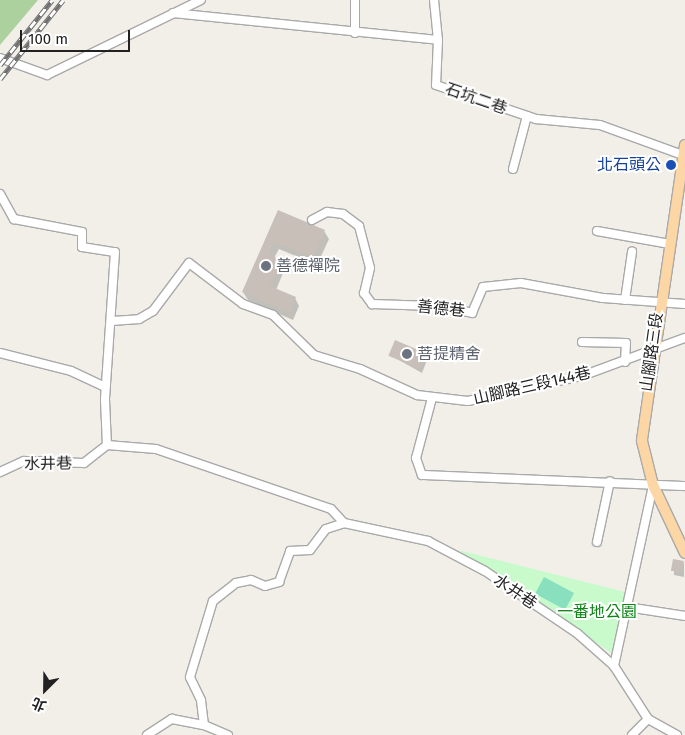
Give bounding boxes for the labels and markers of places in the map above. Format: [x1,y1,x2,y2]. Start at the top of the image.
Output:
place label: 北石頭公 [597,155,661,175]
marker: 北石頭公 [665,159,677,171]
place label: 善德禪院 [276,256,340,276]
marker: 善德禪院 [260,260,272,272]
place label: 菩提精舍 [417,344,481,364]
marker: 菩提精舍 [401,348,413,360]

